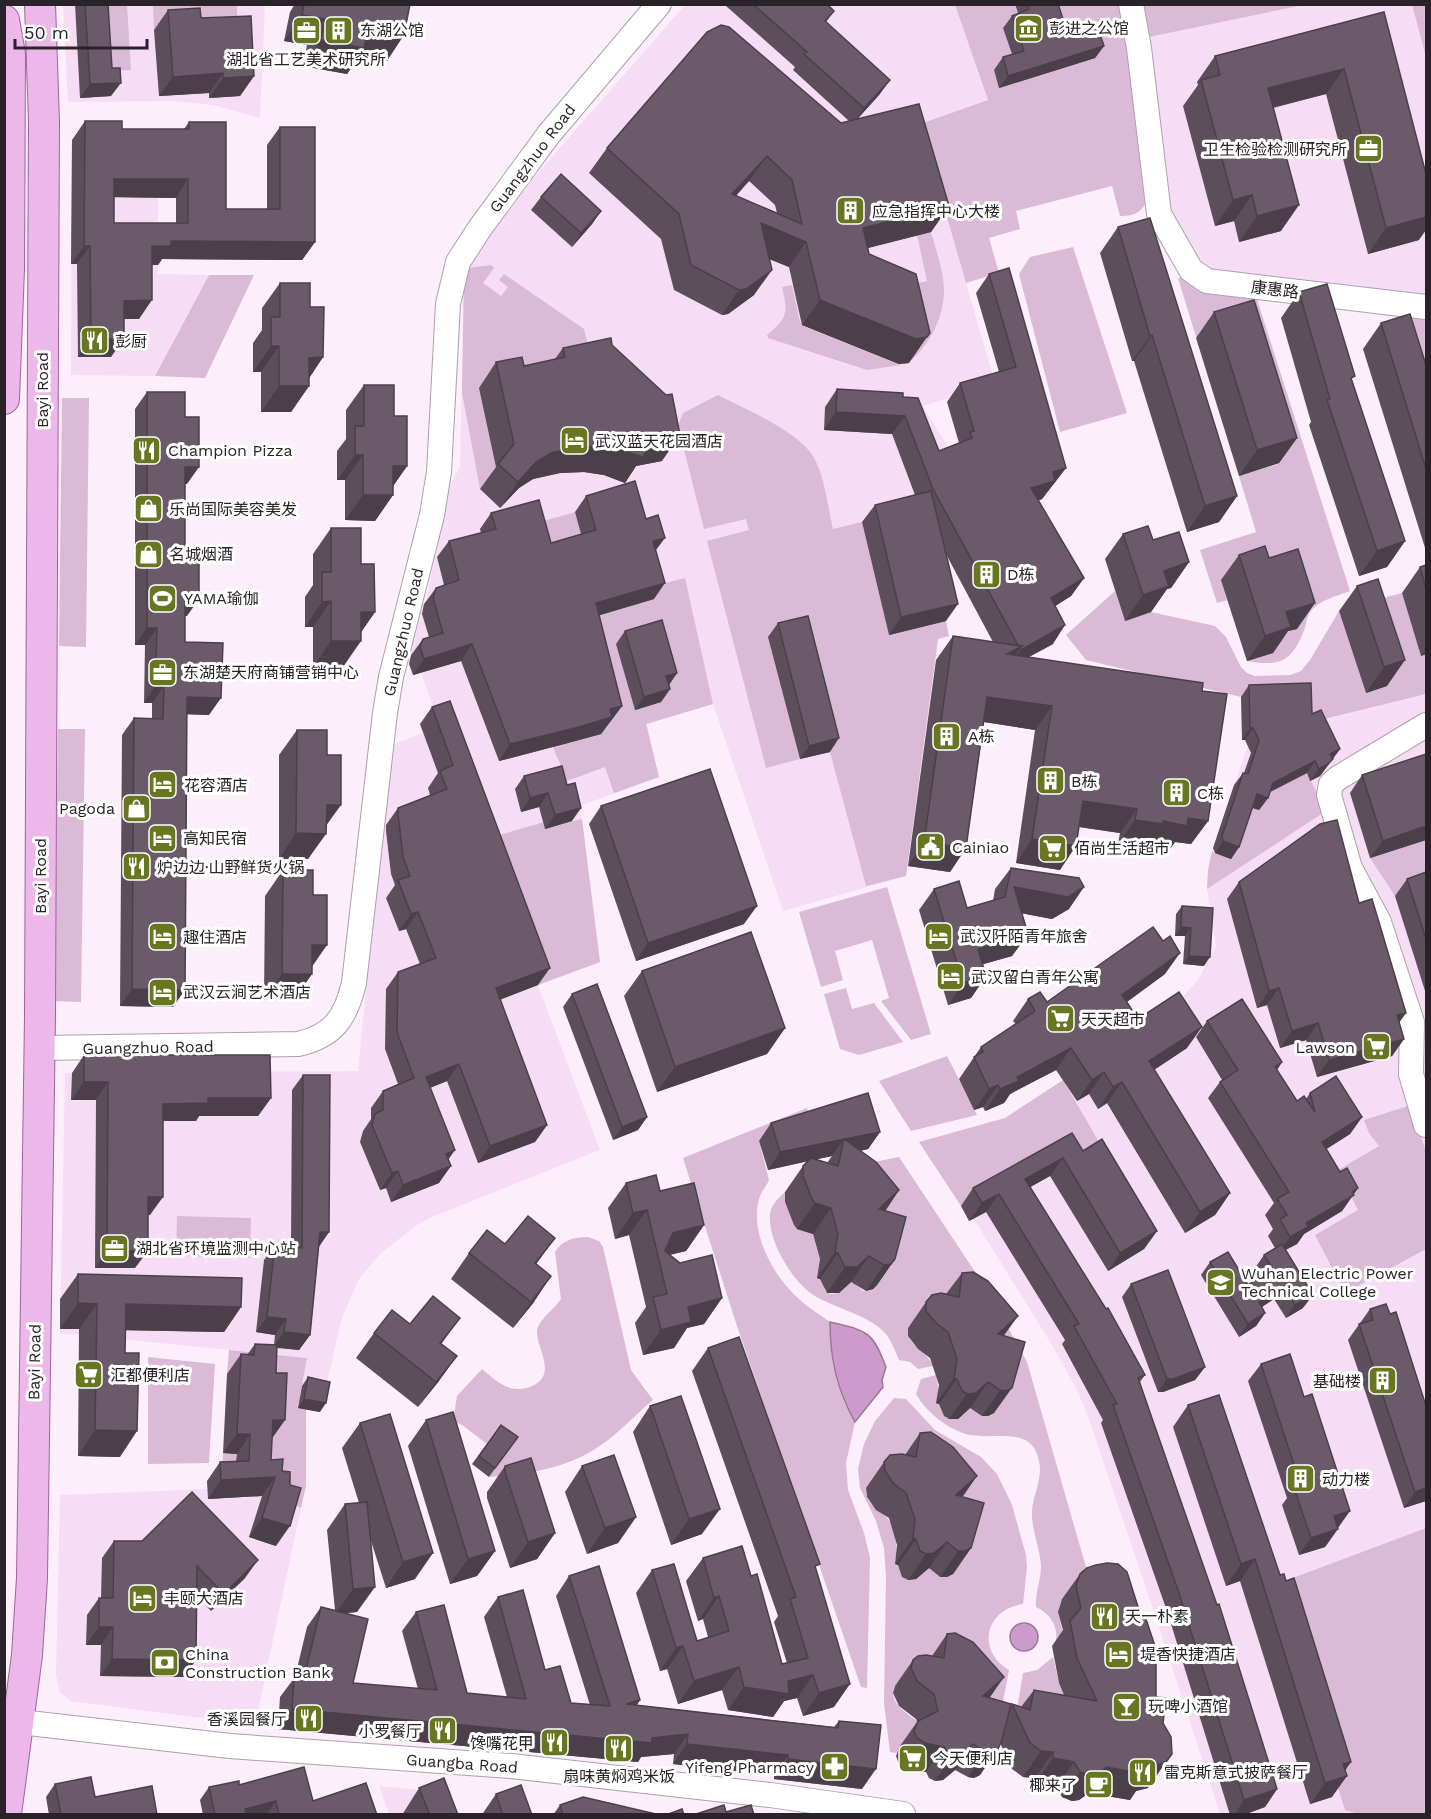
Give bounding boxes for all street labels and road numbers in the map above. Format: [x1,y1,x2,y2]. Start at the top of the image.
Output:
street label: Guangzhuo Road [485,100,580,216]
street label: 康惠路 [1250,277,1300,302]
street label: Bayi Road [33,352,52,428]
street label: Guangzhuo Road [379,566,428,698]
street label: Bayi Road [31,838,50,914]
street label: Guangzhuo Road [82,1037,214,1058]
street label: Bayi Road [24,1324,45,1400]
street label: Guangba Road [405,1750,519,1777]

